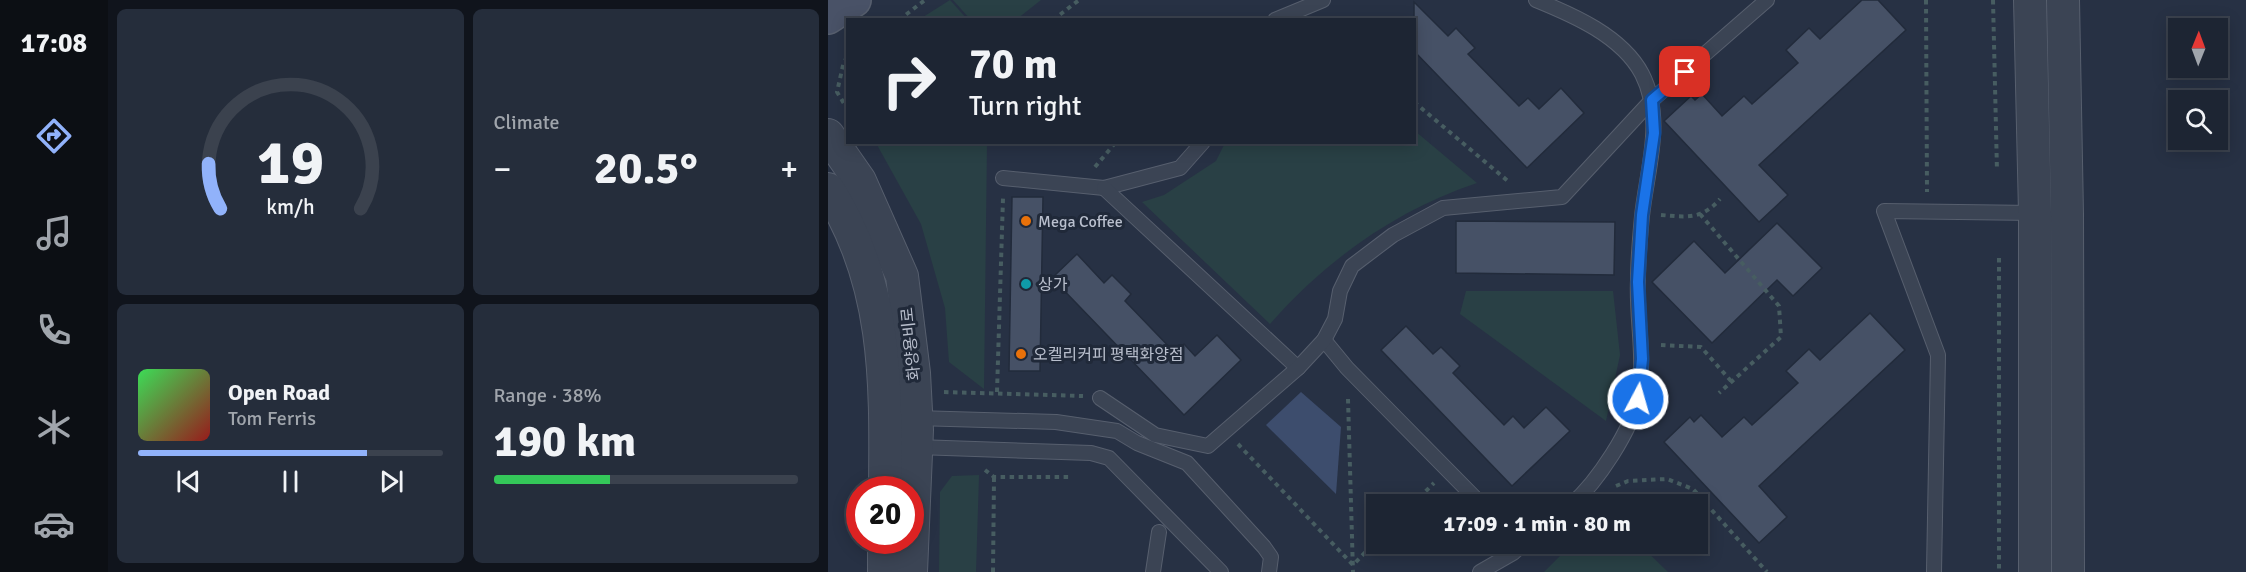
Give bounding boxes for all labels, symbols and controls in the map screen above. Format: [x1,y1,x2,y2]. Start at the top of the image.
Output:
north arrow [2168,18,2228,78]
map controls [2168,18,2228,150]
text: 17:08 [21,27,87,60]
text: 70 m [969,39,1058,90]
icon: right [870,42,948,120]
pin [1659,46,1710,97]
icon: arrive [1668,55,1701,88]
text: Turn right [969,90,1082,123]
button: search [2168,90,2228,150]
text: Climate [494,110,559,135]
icon: directions [33,115,75,157]
text: 19 [257,124,324,201]
text: 20.5° [594,141,698,196]
text: − [494,149,511,190]
text: + [780,149,798,190]
text: km/h [266,194,315,220]
icon: music [33,212,75,254]
place label: Mega Coffee [1038,212,1123,232]
marker: Mega Coffee [1019,214,1033,228]
place label: 상가 [1038,275,1068,295]
marker: 상가 [1019,277,1033,291]
street label: 화양용비로 [897,306,925,382]
icon: phone [33,309,75,351]
place label: 오켈리커피 평택화양점 [1033,345,1184,365]
marker: 오켈리커피 평택화양점 [1014,347,1028,361]
position arrow [1606,367,1670,431]
text: Open Road [228,379,330,406]
text: Range · 38% [494,383,602,408]
icon: climate [33,406,75,448]
text: Tom Ferris [228,406,316,431]
text: 190 km [494,414,636,469]
icon: previous [172,465,205,498]
icon: pause [274,465,307,498]
icon: next [375,465,408,498]
speed limit sign: 20 [846,476,924,554]
icon: car [33,503,75,545]
text: 17:09 · 1 min · 80 m [1443,510,1631,537]

